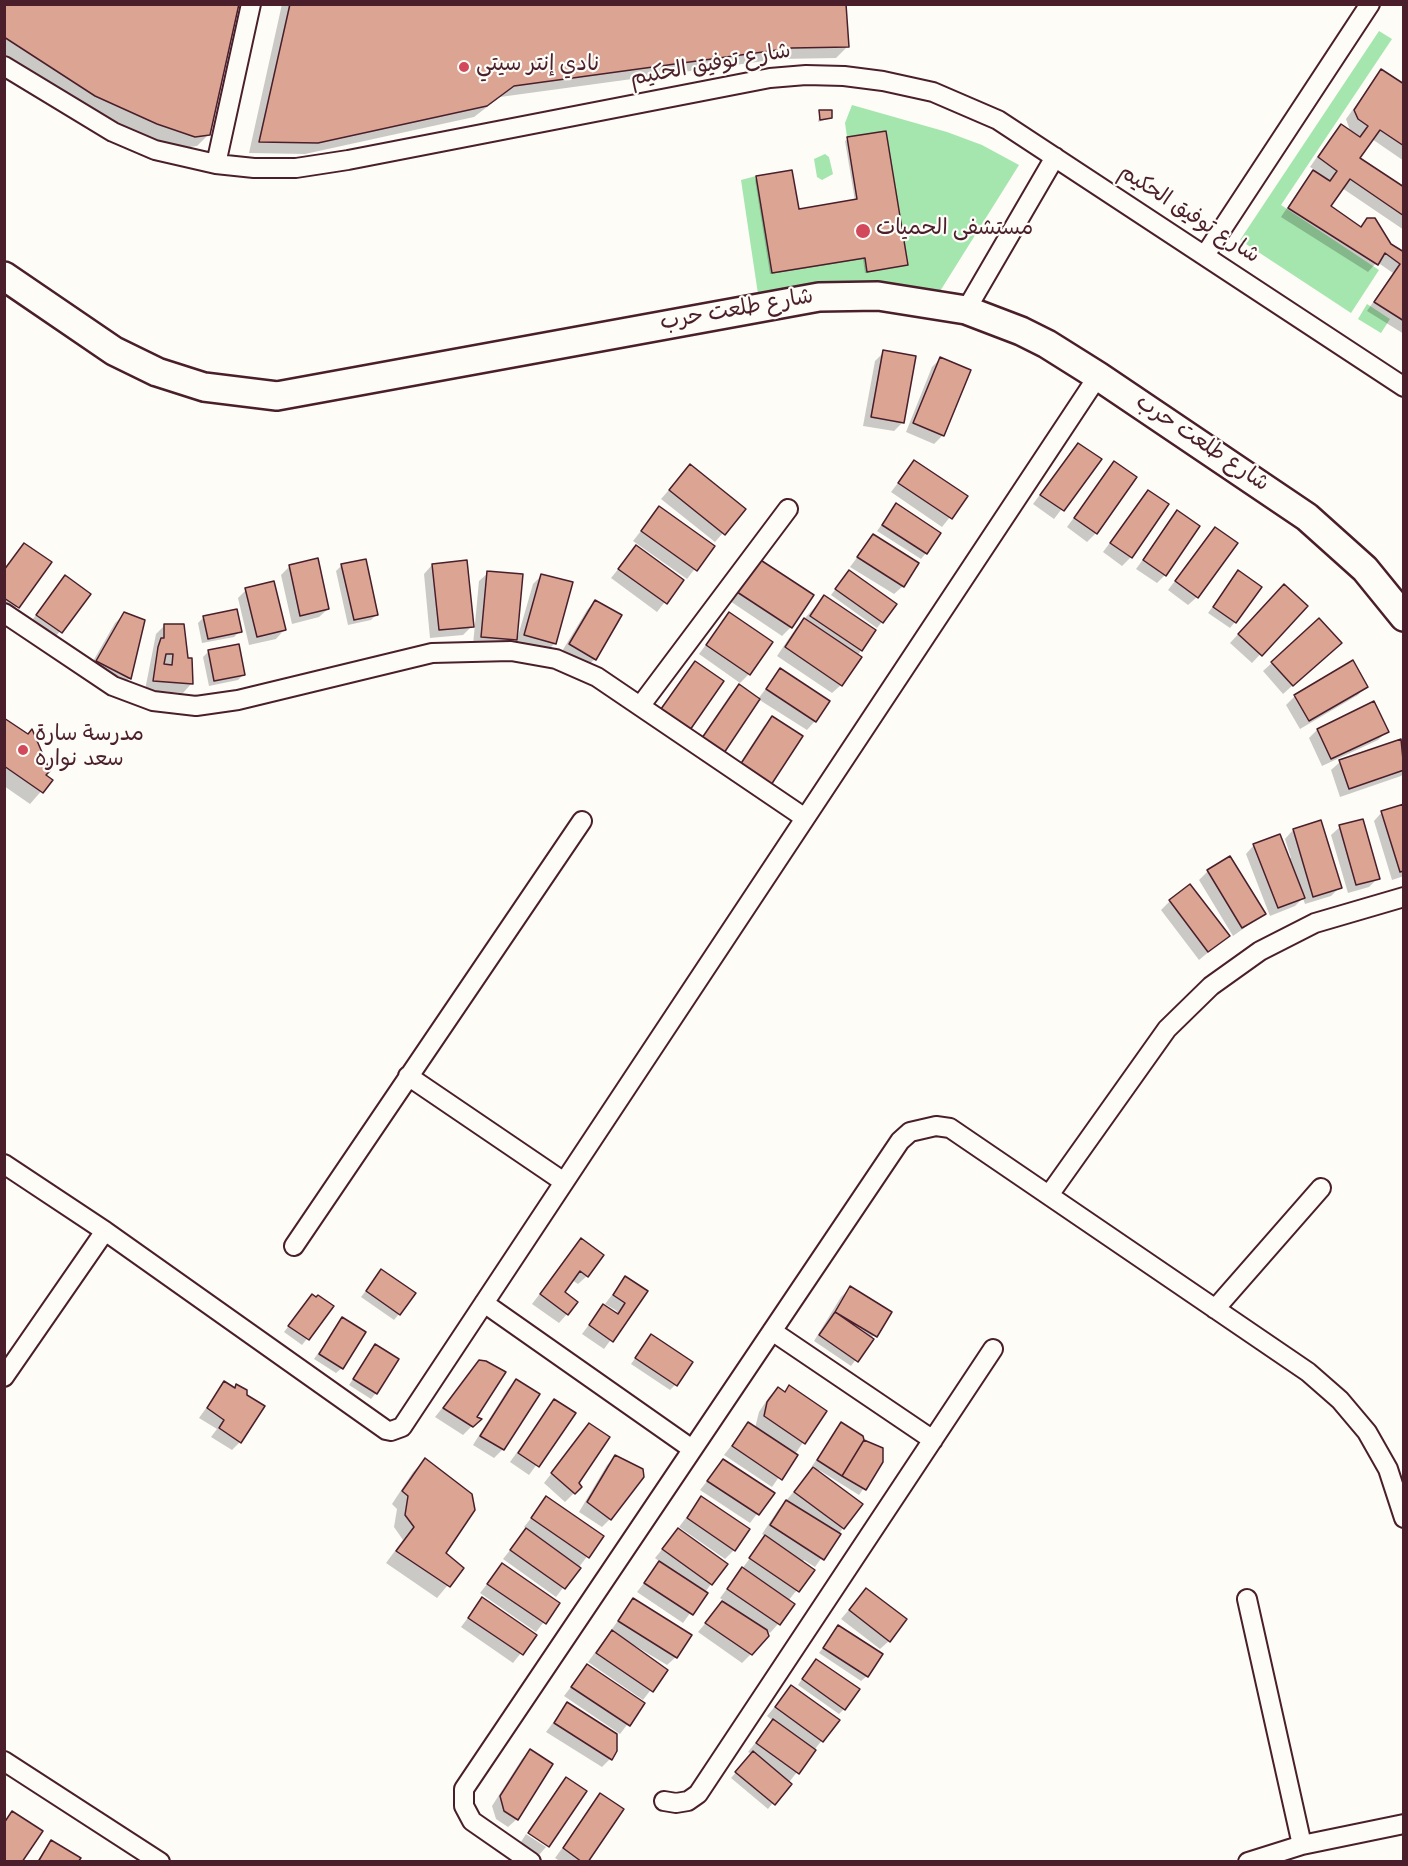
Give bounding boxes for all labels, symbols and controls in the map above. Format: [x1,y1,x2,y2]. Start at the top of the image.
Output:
street label: شارع توفيق الحكيم [629,40,793,94]
place label: نادي إنتر سيتي [476,54,599,80]
marker: نادي إنتر سيتي [457,60,471,74]
street label: شارع توفيق الحكيم [1113,161,1263,271]
place label: مستشفى الحميات [876,218,1033,244]
marker: مستشفى الحميات [854,222,872,240]
street label: شارع طلعت حرب [658,286,816,338]
street label: شارع طلعت حرب [1129,391,1273,499]
place label: مدرسة سارة سعد نواره [35,724,144,776]
marker: مدرسة سارة سعد نواره [16,743,30,757]

